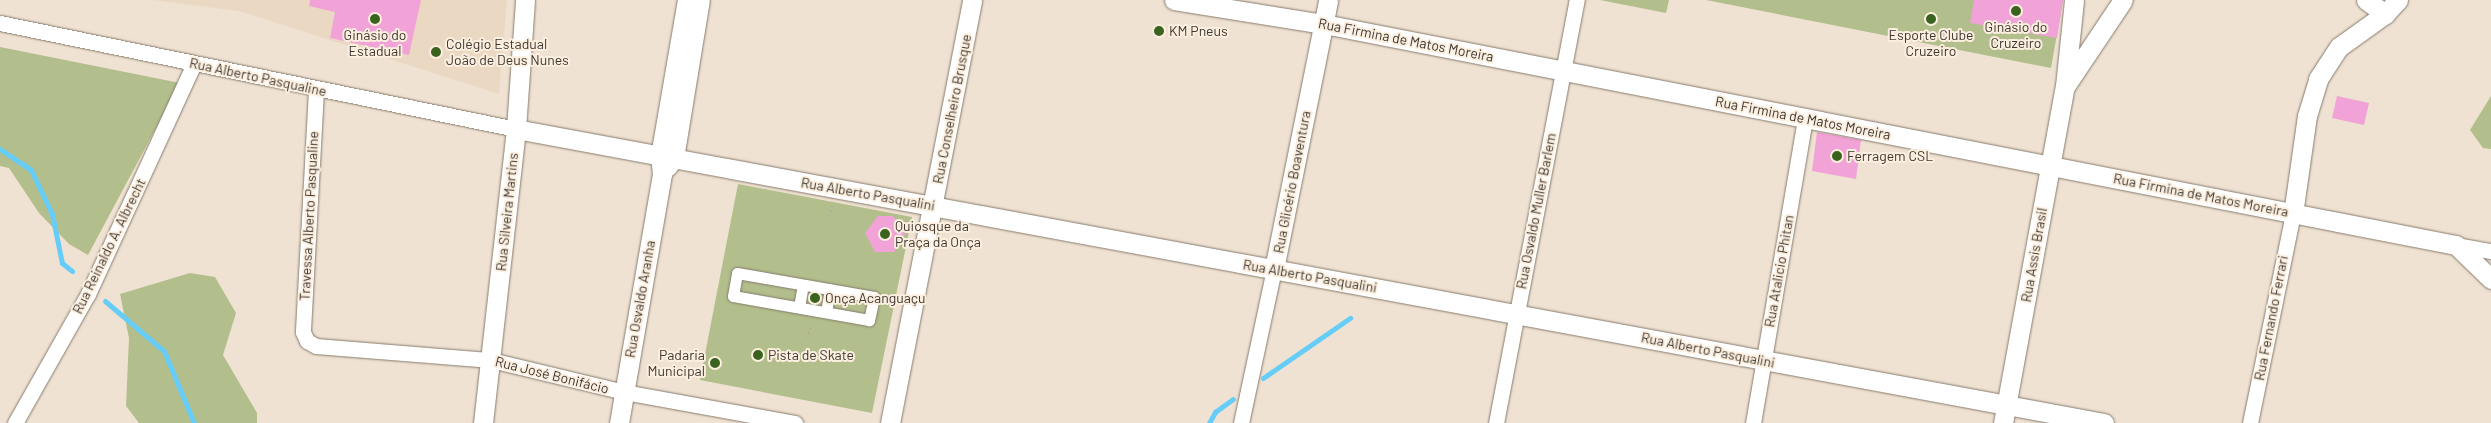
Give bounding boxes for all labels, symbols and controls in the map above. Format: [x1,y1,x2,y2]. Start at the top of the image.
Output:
marker: Ginásio do Cruzeiro [2010,5,2022,17]
marker: Ginásio do Estadual [369,13,381,25]
marker: Esporte Clube Cruzeiro [1925,13,1937,25]
street label: Rua Firmina de Matos Moreira [1317,15,1495,65]
place label: Ginásio do Cruzeiro [1985,19,2047,52]
place label: KM Pneus [1169,23,1228,39]
marker: KM Pneus [1153,25,1165,37]
place label: Ginásio do Estadual [344,27,406,59]
place label: Esporte Clube Cruzeiro [1888,27,1974,59]
street label: Rua Conselheiro Brusque [929,33,975,185]
place label: Colégio Estadual João de Deus Nunes [446,36,569,68]
marker: Colégio Estadual João de Deus Nunes [430,46,442,58]
street label: Rua Alberto Pasqualine [188,54,328,100]
street label: Rua Firmina de Matos Moreira [1714,93,1892,143]
street label: Rua Glicério Boaventura [1270,109,1314,255]
street label: Travessa Alberto Pasqualine [296,131,322,301]
street label: Rua Osvaldo Muller Barlem [1513,132,1559,290]
place label: Ferragem CSL [1847,148,1933,164]
marker: Ferragem CSL [1831,150,1843,162]
street label: Rua Silveira Martins [492,152,522,272]
street label: Rua Firmina de Matos Moreira [2112,170,2290,220]
street label: Rua Alberto Pasqualini [800,174,936,214]
street label: Rua Reinaldo A. Albrecht [69,176,149,316]
street label: Rua Assis Brasil [2017,207,2051,303]
street label: Rua Atalicio Phitan [1761,213,1797,329]
place label: Quiosque da Praça da Onça [895,218,981,250]
marker: Quiosque da Praça da Onça [879,228,891,240]
street label: Rua Osvaldo Aranha [621,239,659,359]
street label: Rua Fernando Ferrari [2251,254,2291,382]
street label: Rua Alberto Pasqualini [1242,256,1378,296]
place label: Onça Acanguaçu [825,290,926,306]
marker: Onça Acanguaçu [809,292,821,304]
street label: Rua Alberto Pasqualini [1640,329,1776,371]
place label: Padaria Municipal [647,347,705,380]
place label: Pista de Skate [768,347,854,363]
marker: Pista de Skate [752,349,764,361]
street label: Rua José Bonifácio [493,353,611,397]
marker: Padaria Municipal [709,357,721,369]

